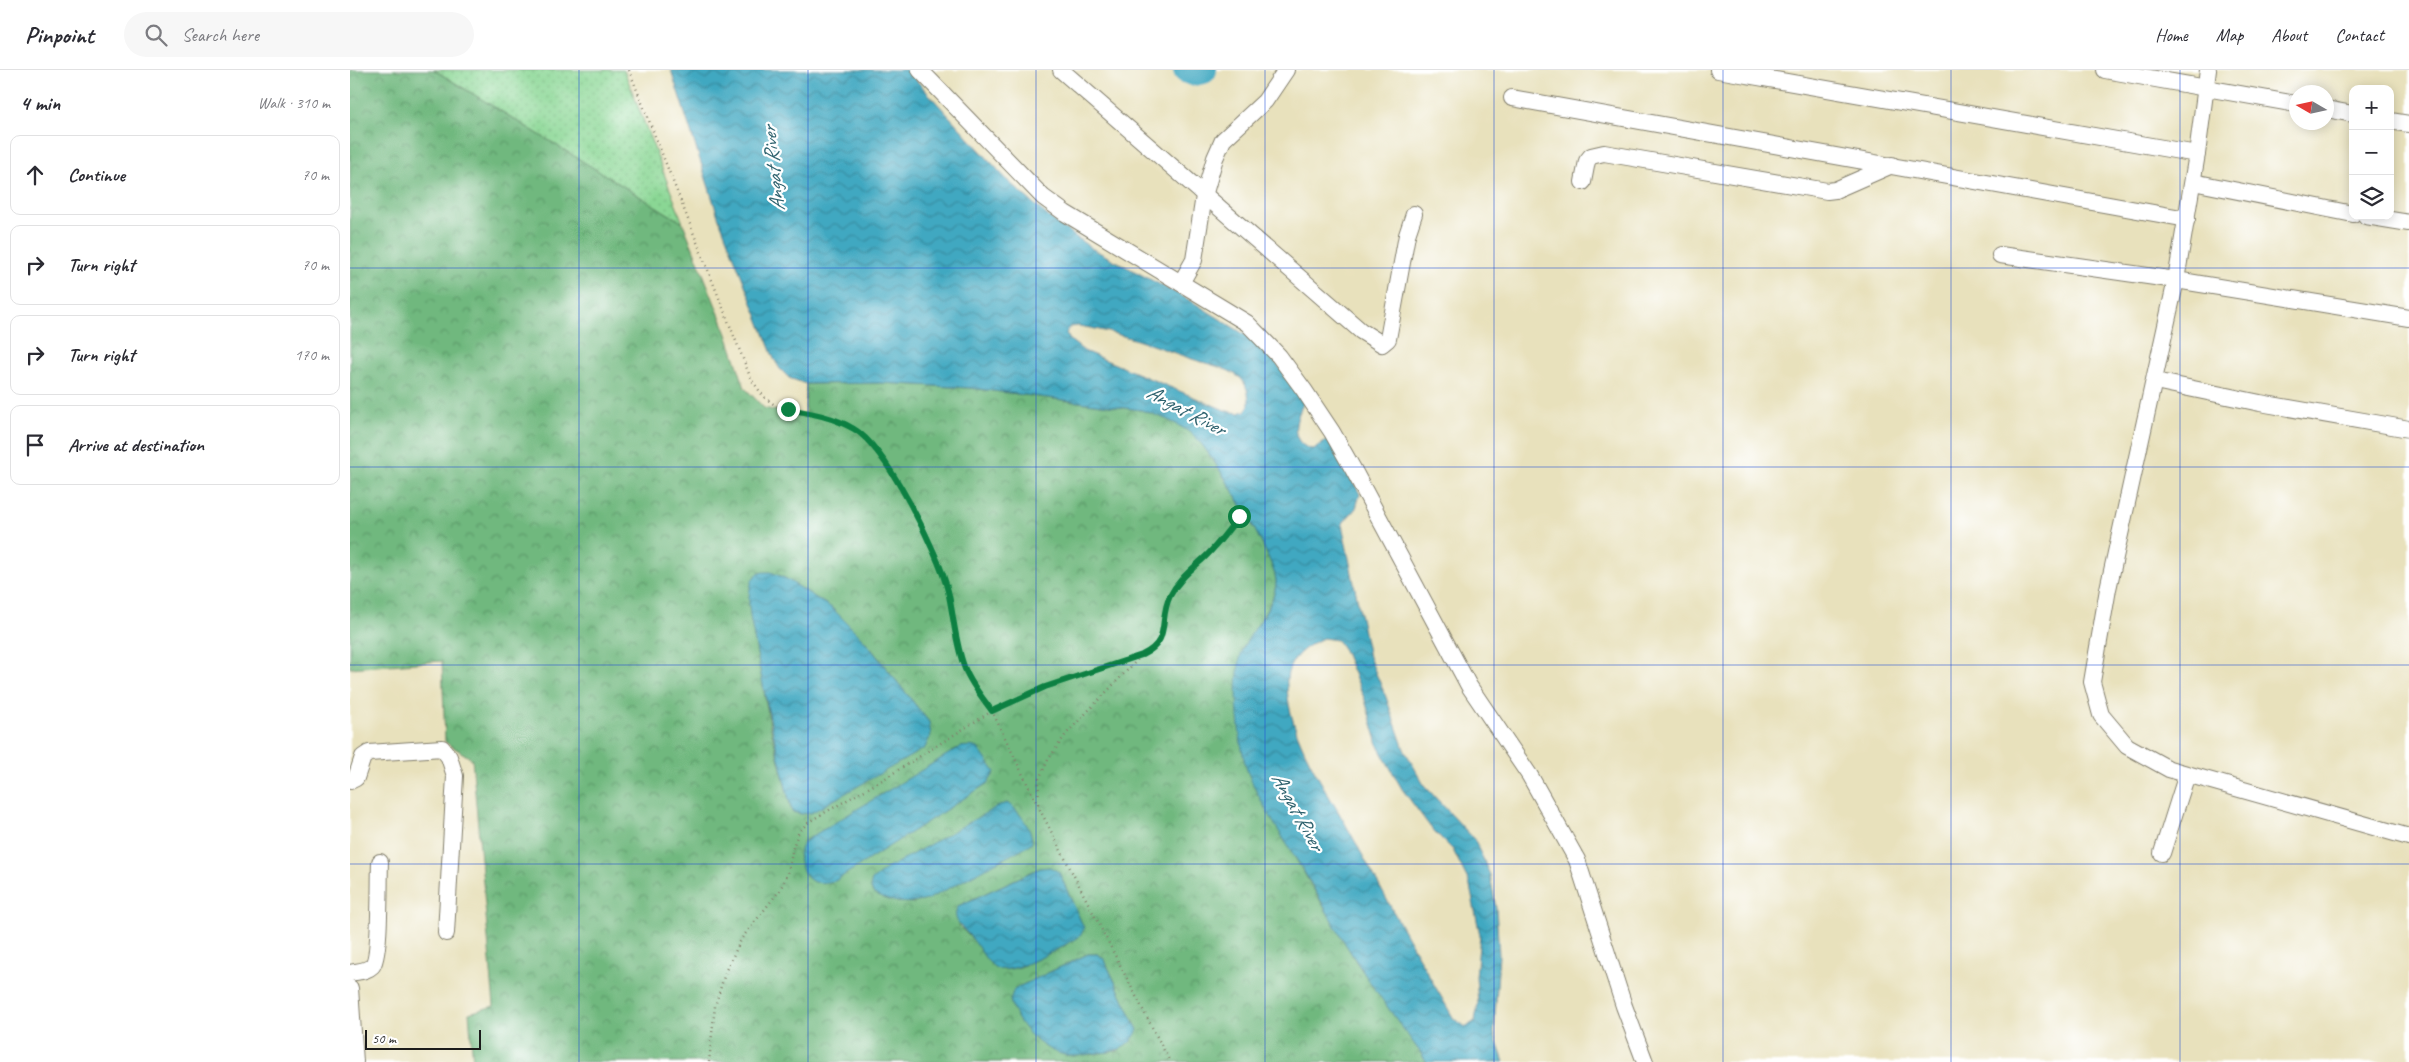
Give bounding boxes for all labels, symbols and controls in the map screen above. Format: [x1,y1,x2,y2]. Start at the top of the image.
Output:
search box [124,12,474,57]
text: Pinpoint [25,20,94,50]
icon: search [142,21,170,49]
text: Search here [182,23,259,47]
text: Home [2155,24,2188,46]
text: Map [2216,24,2243,46]
text: About [2271,24,2307,46]
text: Contact [2335,24,2384,46]
north arrow [2289,85,2334,130]
map controls [2349,85,2394,220]
button: + [2349,85,2394,130]
text: 4 min [20,90,60,116]
text: Walk · 310 m [258,93,330,113]
water label: Angat River [755,122,790,213]
button: − [2349,130,2394,175]
icon: ahead [21,161,49,189]
text: Continue [68,163,125,187]
text: 70 m [302,165,329,185]
button: layers [2349,175,2394,220]
icon: right [21,251,49,279]
text: Turn right [68,253,135,277]
text: 70 m [302,255,329,275]
icon: right [21,341,49,369]
text: Turn right [68,343,135,367]
text: 170 m [295,345,329,365]
water label: Angat River [1142,379,1233,443]
route end [777,398,800,421]
icon: arrive [21,431,49,459]
text: Arrive at destination [68,433,204,457]
route start [1228,505,1251,528]
water label: Angat River [1266,768,1332,857]
scale bar [365,1027,481,1050]
text: 50 m [372,1030,396,1047]

